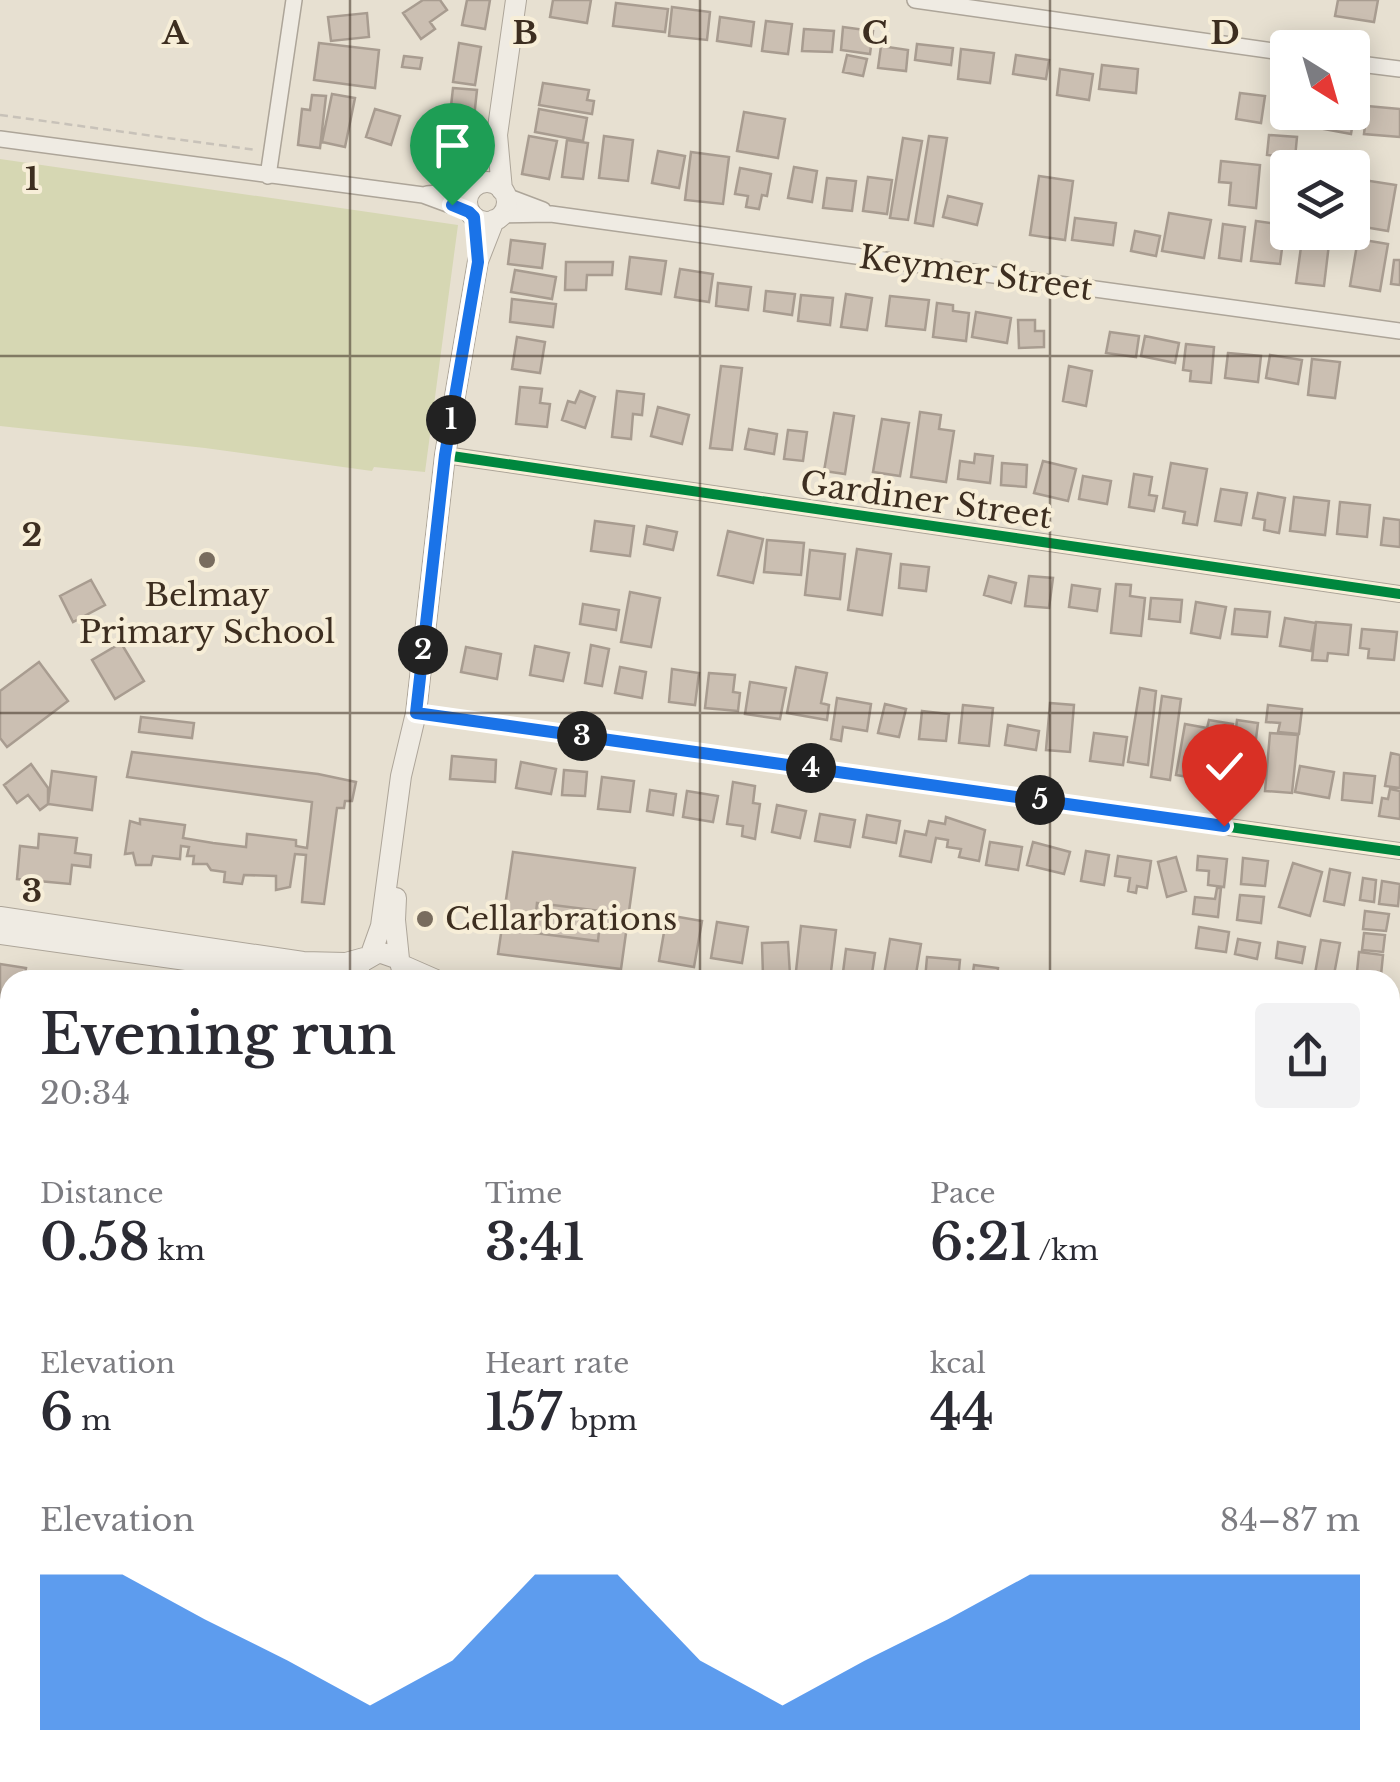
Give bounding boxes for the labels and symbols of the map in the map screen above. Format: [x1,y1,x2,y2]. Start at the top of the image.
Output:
text: A [161,13,189,53]
text: B [512,13,538,53]
text: C [862,13,888,53]
text: D [1210,13,1240,53]
north arrow [1270,30,1370,130]
pin [410,103,495,206]
text: 1 [25,159,39,199]
street label: Keymer Street [857,237,1095,309]
pin: 1 [426,395,476,445]
street label: Gardiner Street [798,463,1054,537]
text: 2 [22,515,42,555]
marker: Belmay Primary School [196,549,218,571]
place label: Belmay Primary School [79,575,335,652]
pin: 2 [398,625,448,675]
pin: 3 [557,711,607,761]
pin [1182,724,1267,827]
pin: 4 [786,743,836,793]
pin: 5 [1015,775,1065,825]
text: 3 [22,871,42,911]
place label: Cellarbrations [445,899,677,939]
marker: Cellarbrations [414,908,436,930]

